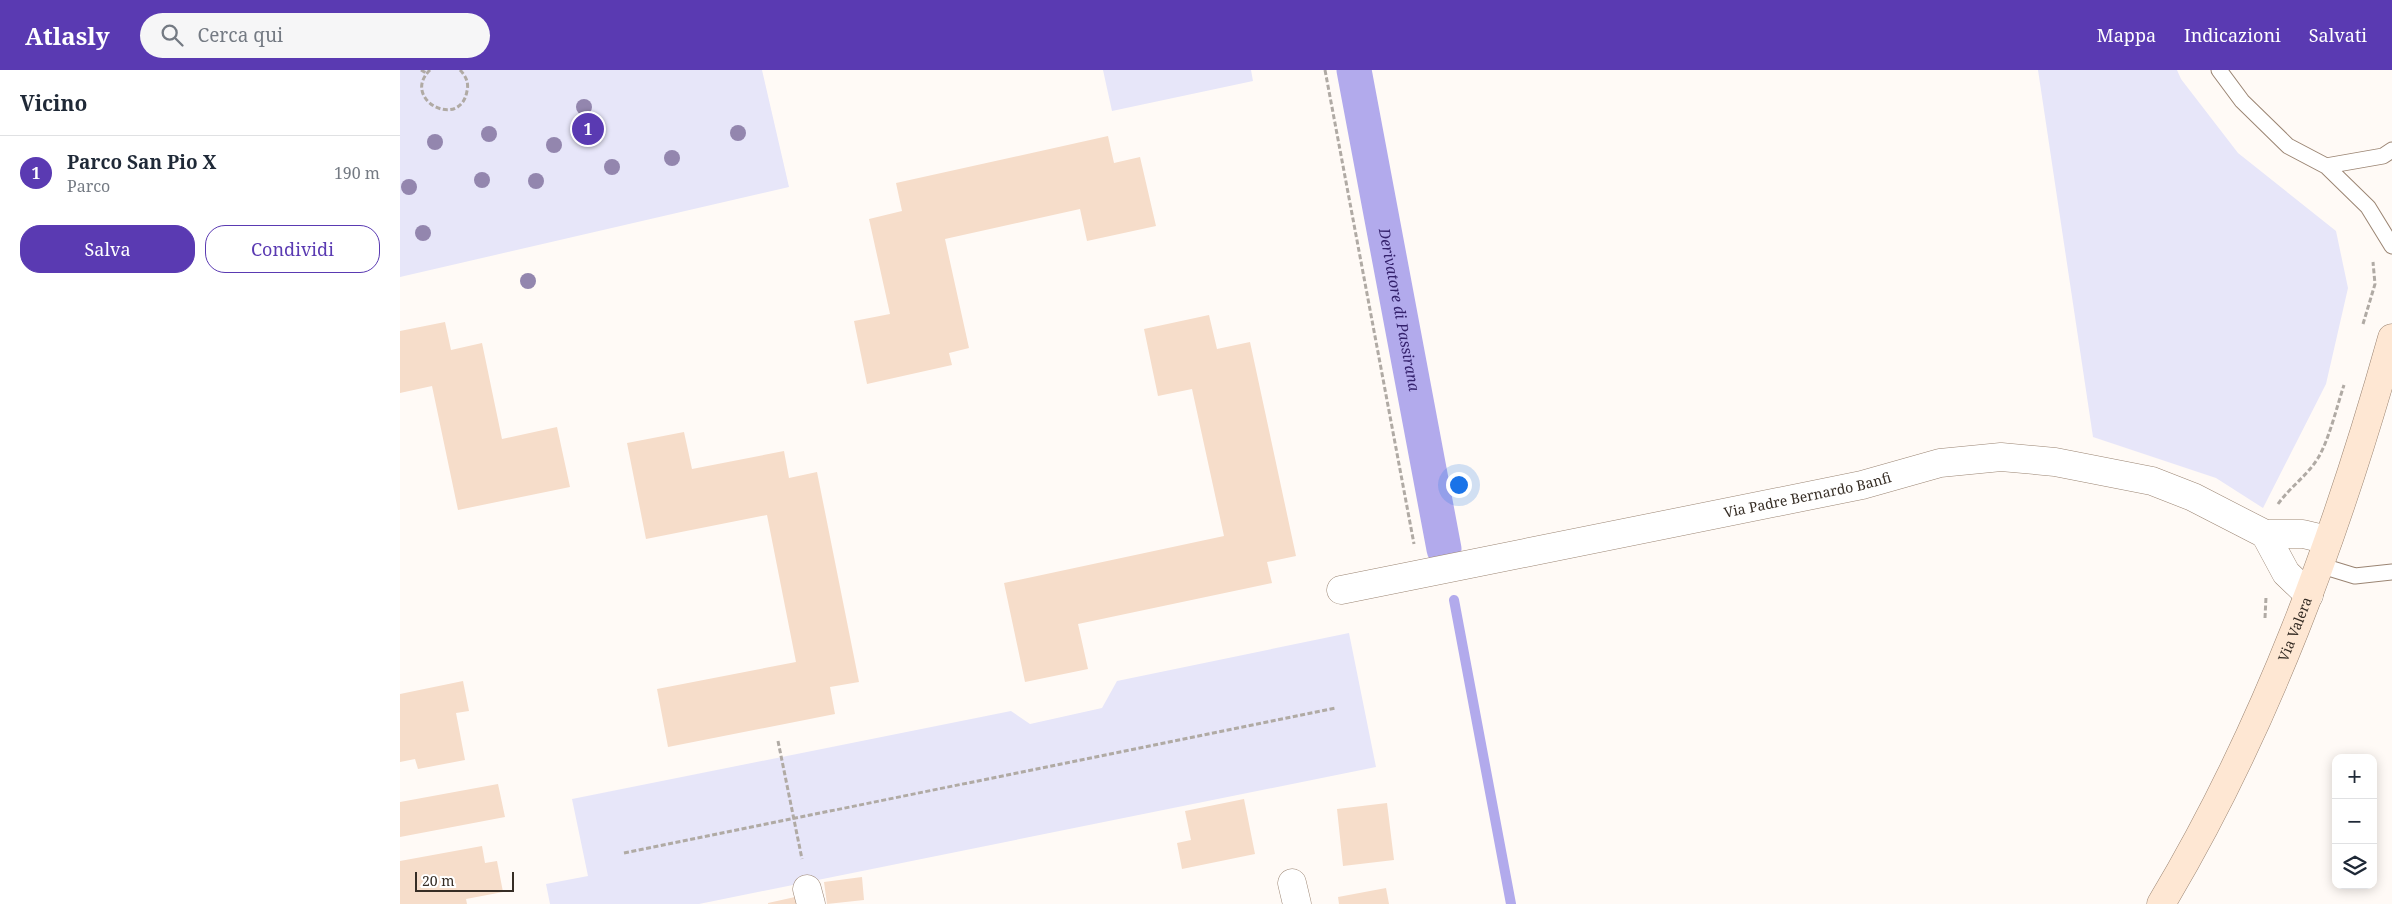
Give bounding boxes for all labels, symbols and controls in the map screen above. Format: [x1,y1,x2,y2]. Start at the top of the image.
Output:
search box [140,13,490,58]
text: Atlasly [25,19,110,52]
icon: search [158,21,186,49]
text: Cerca qui [198,22,283,48]
text: Mappa [2097,23,2156,47]
text: Indicazioni [2184,23,2281,47]
text: Salvati [2309,23,2367,47]
text: Vicino [20,89,87,117]
pin: 1 [572,110,604,148]
text: Parco San Pio X [67,149,216,175]
text: 1 [31,162,41,184]
text: 190 m [334,162,380,184]
text: Parco [67,175,110,197]
button: Salva [20,225,195,273]
button: Condividi [205,225,380,273]
water label: Derivatore di Passirana [1375,225,1425,393]
street label: Via Padre Bernardo Banfi [1722,467,1894,522]
your location [1446,472,1472,498]
street label: Via Valera [2273,594,2316,664]
map controls [2332,754,2377,889]
button: + [2332,754,2377,799]
button: − [2332,799,2377,844]
button: layers [2332,844,2377,889]
scale bar [415,869,514,892]
text: 20 m [422,871,455,890]

